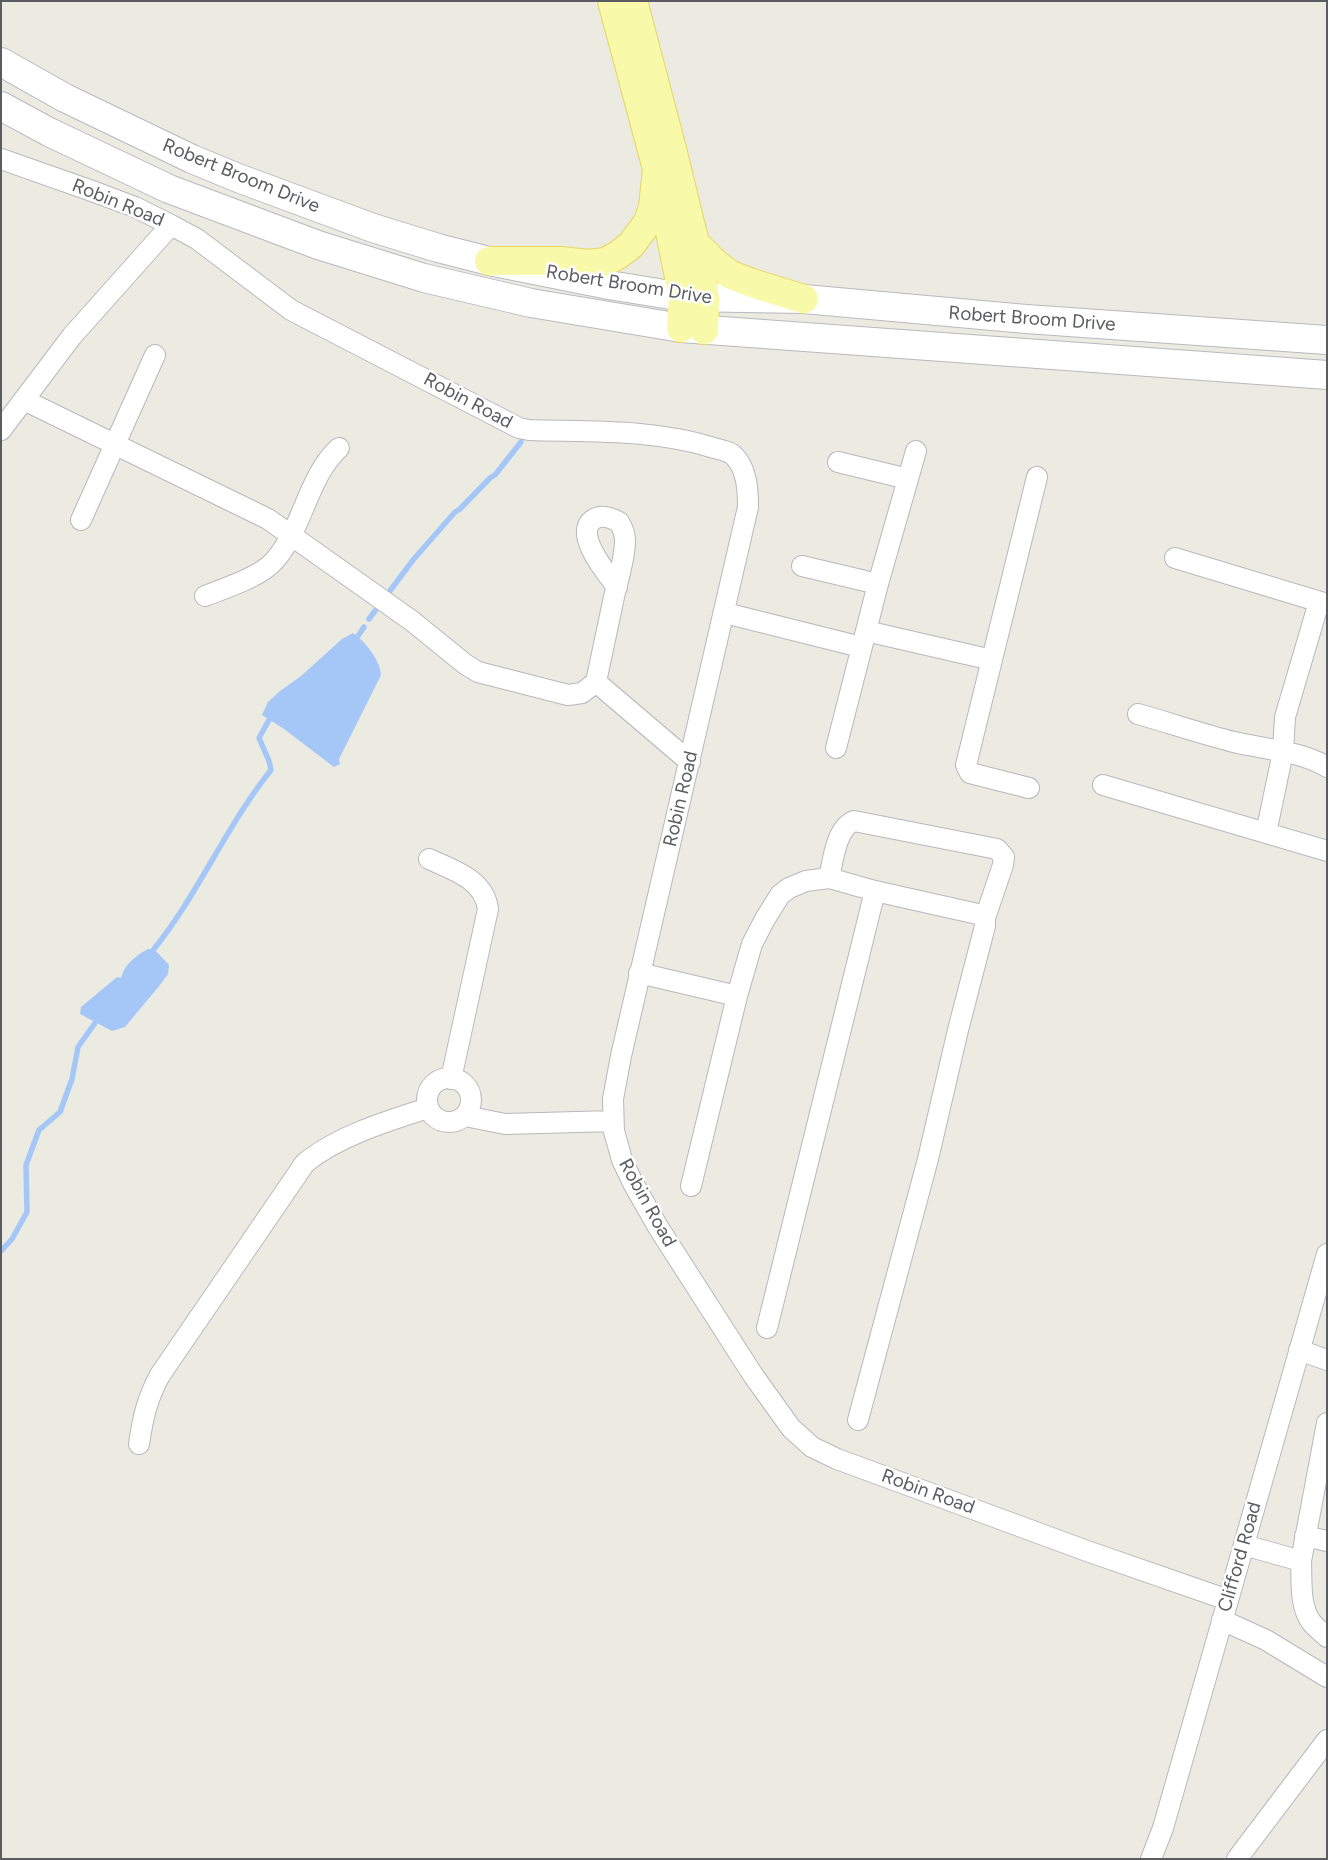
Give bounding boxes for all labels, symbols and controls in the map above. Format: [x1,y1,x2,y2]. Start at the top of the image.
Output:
street label: Robert Broom Drive [159,134,323,218]
street label: Robin Road [69,174,167,232]
street label: Robert Broom Drive [544,261,714,309]
street label: Robert Broom Drive [948,302,1116,336]
street label: Robin Road [420,368,516,434]
street label: Robin Road [659,749,703,849]
street label: Robin Road [613,1155,681,1251]
street label: Robin Road [878,1465,978,1519]
street label: Clifford Road [1213,1499,1267,1615]

